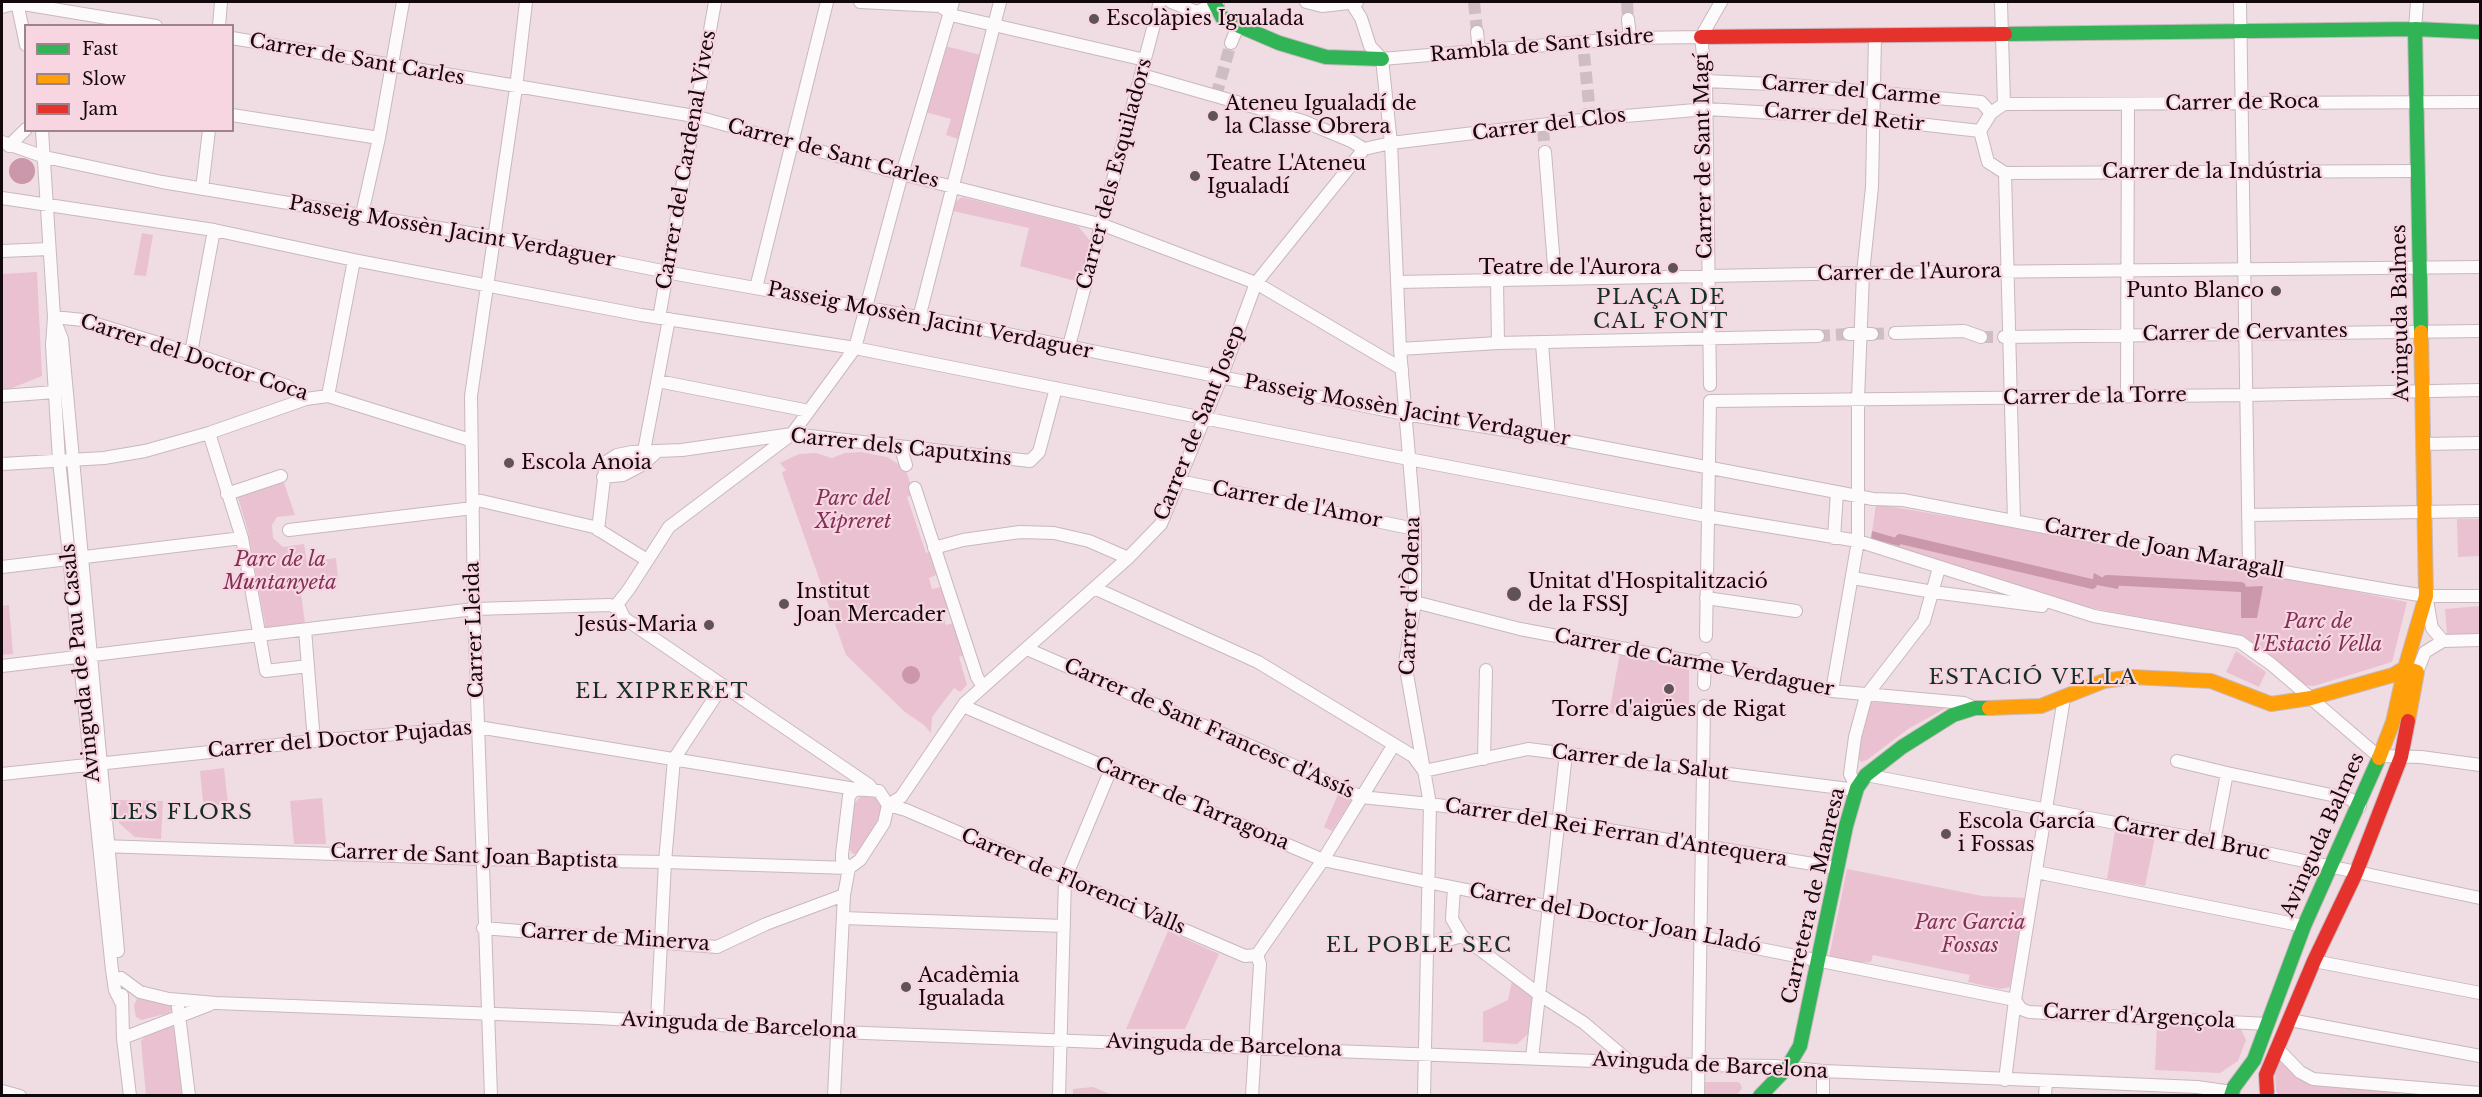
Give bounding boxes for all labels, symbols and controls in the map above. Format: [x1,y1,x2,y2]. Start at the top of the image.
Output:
place label: Escolàpies Igualada [1106,7,1304,31]
marker: Escolàpies Igualada [1087,12,1101,26]
legend [24,24,234,132]
street label: Rambla de Sant Isidre [1429,24,1655,68]
street label: Carrer del Cardenal Vives [652,28,722,292]
street label: Carrer de Sant Carles [247,29,467,91]
text: Fast [82,38,118,60]
street label: Carrer de Sant Magí [1690,53,1718,259]
street label: Carrer dels Esquiladors [1073,56,1157,292]
text: Slow [82,68,126,90]
street label: Carrer del Carme [1761,71,1941,111]
street label: Carrer de Roca [2165,90,2319,116]
place label: Ateneu Igualadí de la Classe Obrera [1225,92,1417,139]
text: Jam [82,98,118,120]
street label: Carrer del Retir [1763,99,1925,137]
street label: Carrer del Clos [1471,104,1627,146]
marker: Ateneu Igualadí de la Classe Obrera [1206,109,1220,123]
street label: Carrer de Sant Carles [725,114,941,194]
place label: Teatre L'Ateneu Igualadí [1207,152,1366,199]
street label: Carrer de la Indústria [2102,160,2322,184]
marker: Teatre L'Ateneu Igualadí [1188,169,1202,183]
street label: Passeig Mossèn Jacint Verdaguer [287,191,617,273]
street label: Avinguda Balmes [2387,224,2415,402]
place label: Teatre de l'Aurora [1479,256,1661,280]
street label: Carrer de l'Aurora [1817,259,2001,287]
marker: Teatre de l'Aurora [1666,261,1680,275]
street label: Passeig Mossèn Jacint Verdaguer [765,278,1095,364]
place label: Punto Blanco [2126,279,2264,303]
marker: Punto Blanco [2269,284,2283,298]
district label: PLAÇA DE CAL FONT [1593,285,1729,335]
street label: Carrer del Doctor Coca [77,310,311,406]
street label: Carrer de Cervantes [2142,319,2348,347]
street label: Carrer de Sant Josep [1150,322,1250,524]
street label: Passeig Mossèn Jacint Verdaguer [1242,370,1572,452]
street label: Carrer de la Torre [2003,383,2187,411]
street label: Carrer dels Caputxins [789,424,1013,472]
place label: Escola Anoia [521,451,652,475]
marker: Escola Anoia [502,456,516,470]
street label: Carrer de l'Amor [1210,477,1384,533]
park label: Parc del Xipreret [815,487,891,534]
street label: Carrer de Joan Maragall [2042,514,2286,584]
street label: Carrer d'Òdena [1396,516,1426,676]
street label: Avinguda de Pau Casals [57,542,105,784]
park label: Parc de la Muntanyeta [223,548,337,595]
street label: Carrer Lleida [461,561,489,699]
place label: Unitat d'Hospitalització de la FSSJ [1528,570,1768,617]
place label: Institut Joan Mercader [796,580,945,627]
marker: Unitat d'Hospitalització de la FSSJ [1505,585,1523,603]
marker: Institut Joan Mercader [777,597,791,611]
park label: Parc de l'Estació Vella [2254,610,2382,657]
place label: Jesús-Maria [577,613,697,637]
marker: Jesús-Maria [702,618,716,632]
street label: Carrer de Carme Verdaguer [1552,624,1836,702]
street label: Carrer de Sant Francesc d'Assís [1060,654,1358,804]
district label: ESTACIÓ VELLA [1929,665,2137,691]
district label: EL XIPRERET [575,679,749,705]
marker: Torre d'aigües de Rigat [1662,682,1676,696]
place label: Torre d'aigües de Rigat [1552,698,1786,722]
street label: Carrer del Doctor Pujadas [207,716,473,764]
street label: Carrer de la Salut [1550,740,1730,786]
street label: Avinguda Balmes [2276,749,2370,921]
street label: Carrer de Tarragona [1091,752,1293,856]
street label: Carretera de Manresa [1777,786,1851,1006]
street label: Carrer del Rei Ferran d'Antequera [1443,794,1789,872]
district label: LES FLORS [111,800,253,826]
place label: Escola García i Fossas [1958,810,2095,857]
street label: Carrer del Bruc [2111,812,2271,866]
street label: Carrer de Florenci Valls [957,824,1189,940]
marker: Escola García i Fossas [1939,827,1953,841]
street label: Carrer de Sant Joan Baptista [330,840,618,874]
street label: Carrer del Doctor Joan Lladó [1467,879,1763,959]
park label: Parc Garcia Fossas [1914,911,2026,958]
street label: Carrer de Minerva [519,919,711,957]
district label: EL POBLE SEC [1326,933,1512,959]
place label: Acadèmia Igualada [918,964,1019,1011]
marker: Acadèmia Igualada [899,980,913,994]
street label: Carrer d'Argençola [2042,1000,2236,1034]
street label: Avinguda de Barcelona [621,1008,857,1044]
street label: Avinguda de Barcelona [1106,1030,1342,1062]
street label: Avinguda de Barcelona [1592,1048,1828,1084]

